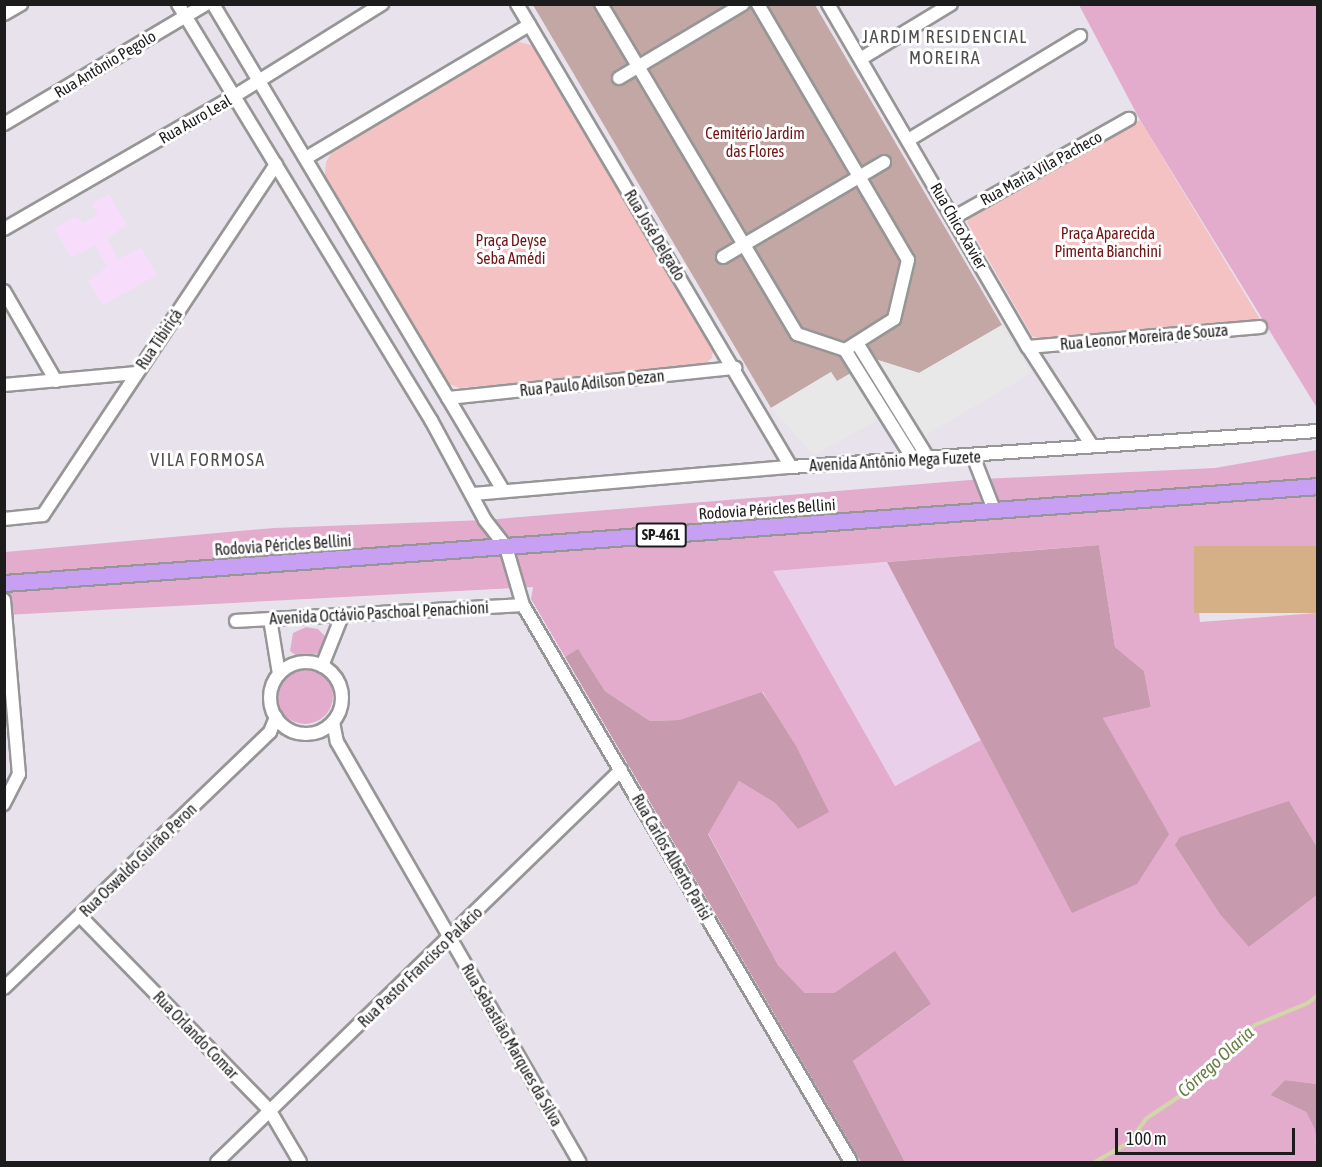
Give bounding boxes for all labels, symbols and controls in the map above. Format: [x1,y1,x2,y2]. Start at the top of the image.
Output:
street label: Rua Antônio Pegolo [51,26,159,102]
district label: JARDIM RESIDENCIAL MOREIRA [862,27,1028,70]
street label: Rua Auro Leal [155,91,235,147]
park label: Cemitério Jardim das Flores [705,123,805,161]
street label: Rua Maria Vila Pacheco [977,127,1105,209]
street label: Rua Chico Xavier [927,179,991,273]
street label: Rua José Delgado [620,186,690,284]
park label: Praça Aparecida Pimenta Bianchini [1054,223,1162,261]
park label: Praça Deyse Seba Amédi [476,230,546,268]
street label: Rua Tibiriçá [132,305,186,373]
street label: Rua Leonor Moreira de Souza [1059,320,1229,354]
street label: Rua Paulo Adilson Dezan [519,366,665,400]
street label: Avenida Antônio Mega Fuzete [809,447,981,475]
district label: VILA FORMOSA [150,449,266,471]
street label: Rodovia Péricles Bellini [698,495,836,523]
road number: SP-461 [636,523,686,547]
street label: Rodovia Péricles Bellini [214,531,352,559]
street label: Avenida Octávio Paschoal Penachioni [269,598,489,628]
street label: Rua Carlos Alberto Parisi [628,790,716,924]
street label: Rua Oswaldo Guirão Peron [76,799,200,921]
street label: Rua Pastor Francisco Palácio [354,903,486,1031]
street label: Rua Sebastião Marques da Silva [458,960,566,1130]
street label: Rua Orlando Comar [149,987,243,1083]
water label: Córrego Olaria [1174,1022,1258,1102]
scale bar [1118,1116,1298,1154]
text: 100 m [1126,1128,1167,1149]

